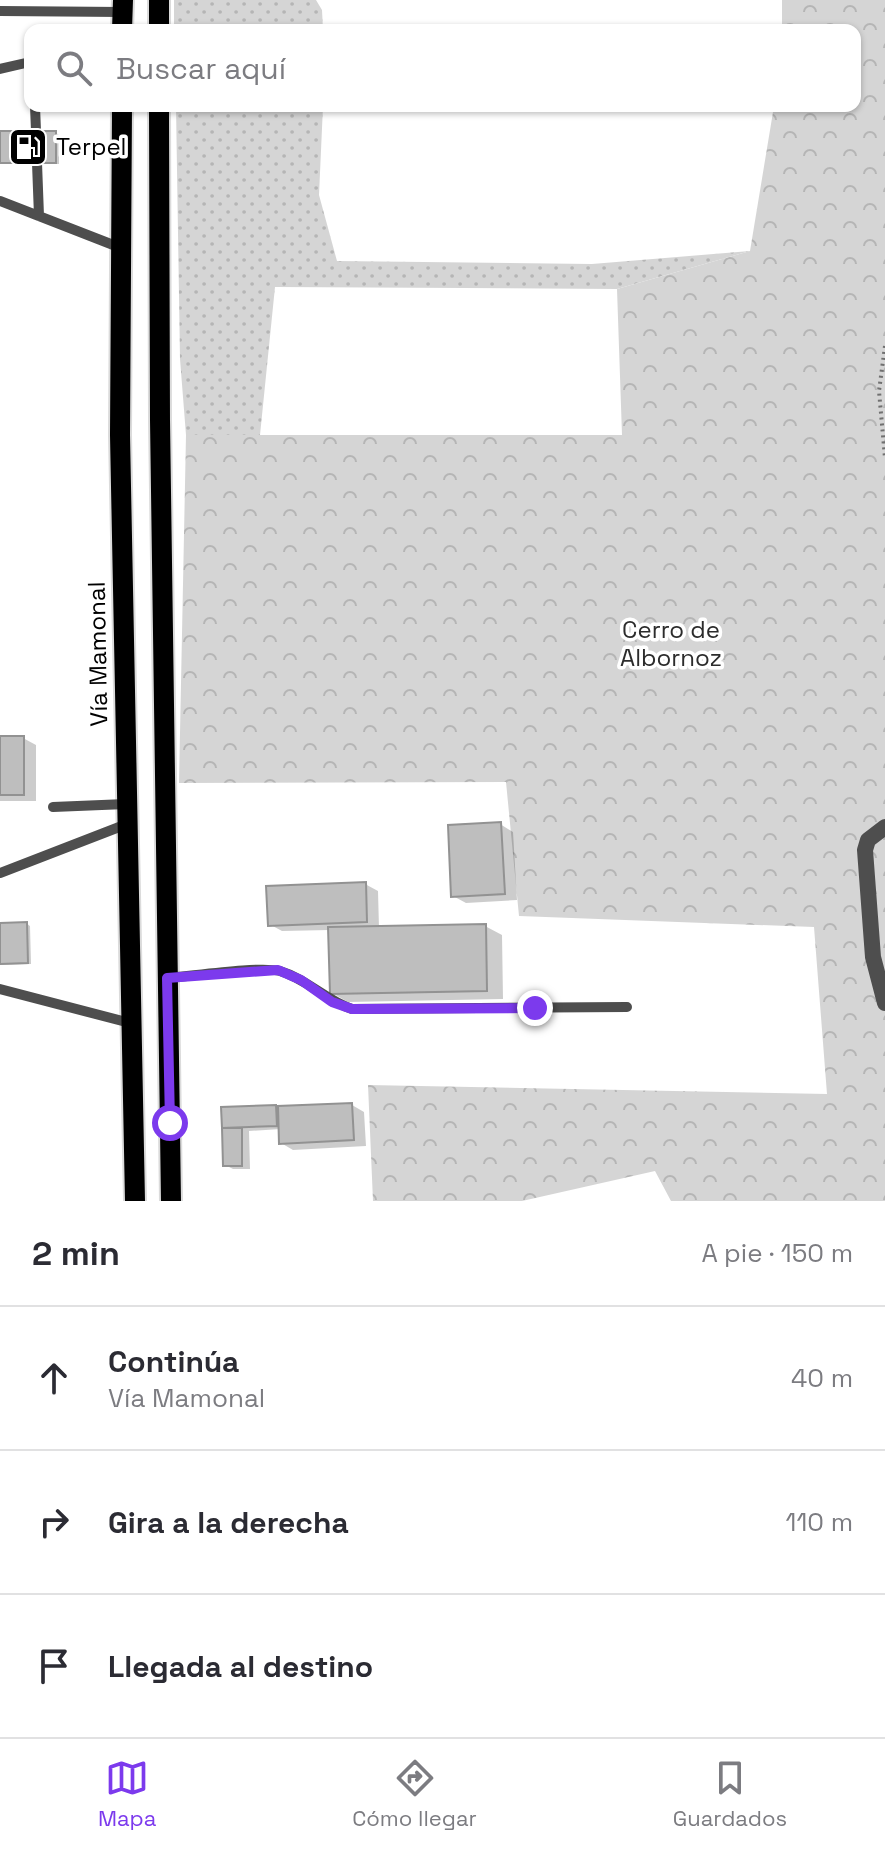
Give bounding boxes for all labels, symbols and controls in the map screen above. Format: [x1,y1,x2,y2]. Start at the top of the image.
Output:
search box [24,24,861,112]
icon: search [52,46,96,90]
text: Buscar aquí [116,49,286,88]
fuel station icon: Terpel [7,126,49,168]
place label: Terpel [56,131,127,162]
street label: Vía Mamonal [81,581,114,727]
park label: Cerro de Albornoz [620,614,722,673]
route end [517,990,553,1026]
route start [152,1105,188,1141]
text: 2 min [32,1232,120,1275]
text: A pie · 150 m [701,1236,853,1270]
text: Continúa [108,1342,239,1381]
icon: ahead [32,1356,76,1400]
text: 40 m [791,1361,853,1395]
text: Vía Mamonal [108,1381,265,1415]
icon: right [32,1500,76,1544]
text: Gira a la derecha [108,1503,349,1542]
text: 110 m [786,1505,853,1539]
icon: arrive [32,1644,76,1688]
text: Llegada al destino [108,1647,373,1686]
tab: Mapa [98,1756,156,1832]
tab: Cómo llegar [352,1756,477,1832]
tab: Guardados [673,1756,787,1832]

